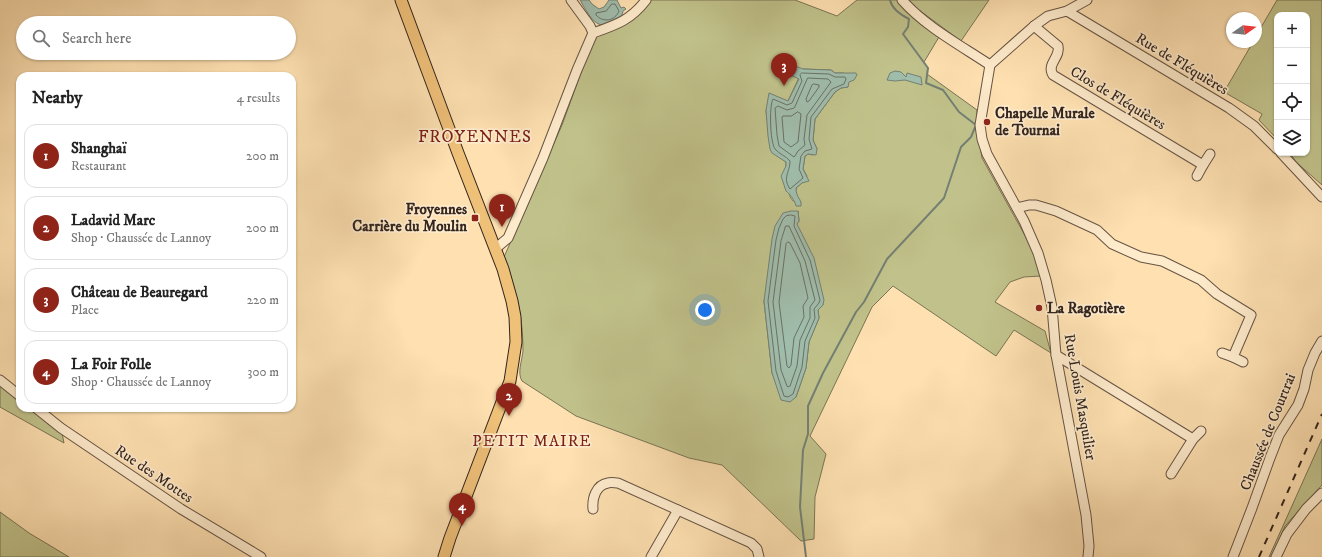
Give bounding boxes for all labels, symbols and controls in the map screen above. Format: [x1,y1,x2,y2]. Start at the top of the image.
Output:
north arrow [1226,12,1262,48]
map controls [1274,12,1310,156]
button: + [1274,12,1310,48]
search box [16,16,296,60]
icon: search [30,27,52,49]
text: Search here [62,29,131,48]
street label: Rue de Fléquières [1132,29,1232,99]
button: − [1274,48,1310,84]
pin: 3 [771,53,797,86]
street label: Clos de Fléquières [1067,62,1169,134]
button: locate [1274,84,1310,120]
text: Nearby [32,87,82,109]
text: 4 results [237,90,280,106]
place label: Chapelle Murale de Tournai [995,104,1095,140]
marker: Chapelle Murale de Tournai [982,117,992,127]
button: layers [1274,120,1310,156]
district label: FROYENNES [418,126,532,148]
text: Shanghaï [71,139,126,158]
text: 1 [44,148,48,164]
text: 200 m [246,148,279,164]
text: Restaurant [71,158,127,174]
pin: 1 [489,194,515,227]
place label: Froyennes Carrière du Moulin [352,200,467,236]
text: Ladavid Marc [71,211,155,230]
marker: Froyennes Carrière du Moulin [470,213,480,223]
text: 2 [43,220,49,236]
text: 200 m [246,220,279,236]
text: Shop · Chaussée de Lannoy [71,230,211,246]
text: Château de Beauregard [71,283,208,302]
text: 3 [44,292,48,308]
text: 220 m [247,292,279,308]
place label: La Ragotière [1047,299,1126,318]
your location [695,300,715,320]
text: Place [71,302,99,318]
marker: La Ragotière [1034,303,1044,313]
street label: Rue Louis Masquilier [1060,332,1101,462]
text: La Foir Folle [71,355,151,374]
text: 4 [42,364,50,380]
text: 300 m [248,364,279,380]
street label: Chaussée de Courtrai [1236,370,1300,493]
text: Shop · Chaussée de Lannoy [71,374,211,390]
pin: 2 [496,383,522,416]
district label: PETIT MAIRE [472,431,592,451]
street label: Rue des Mottes [111,441,197,507]
pin: 4 [449,493,475,526]

